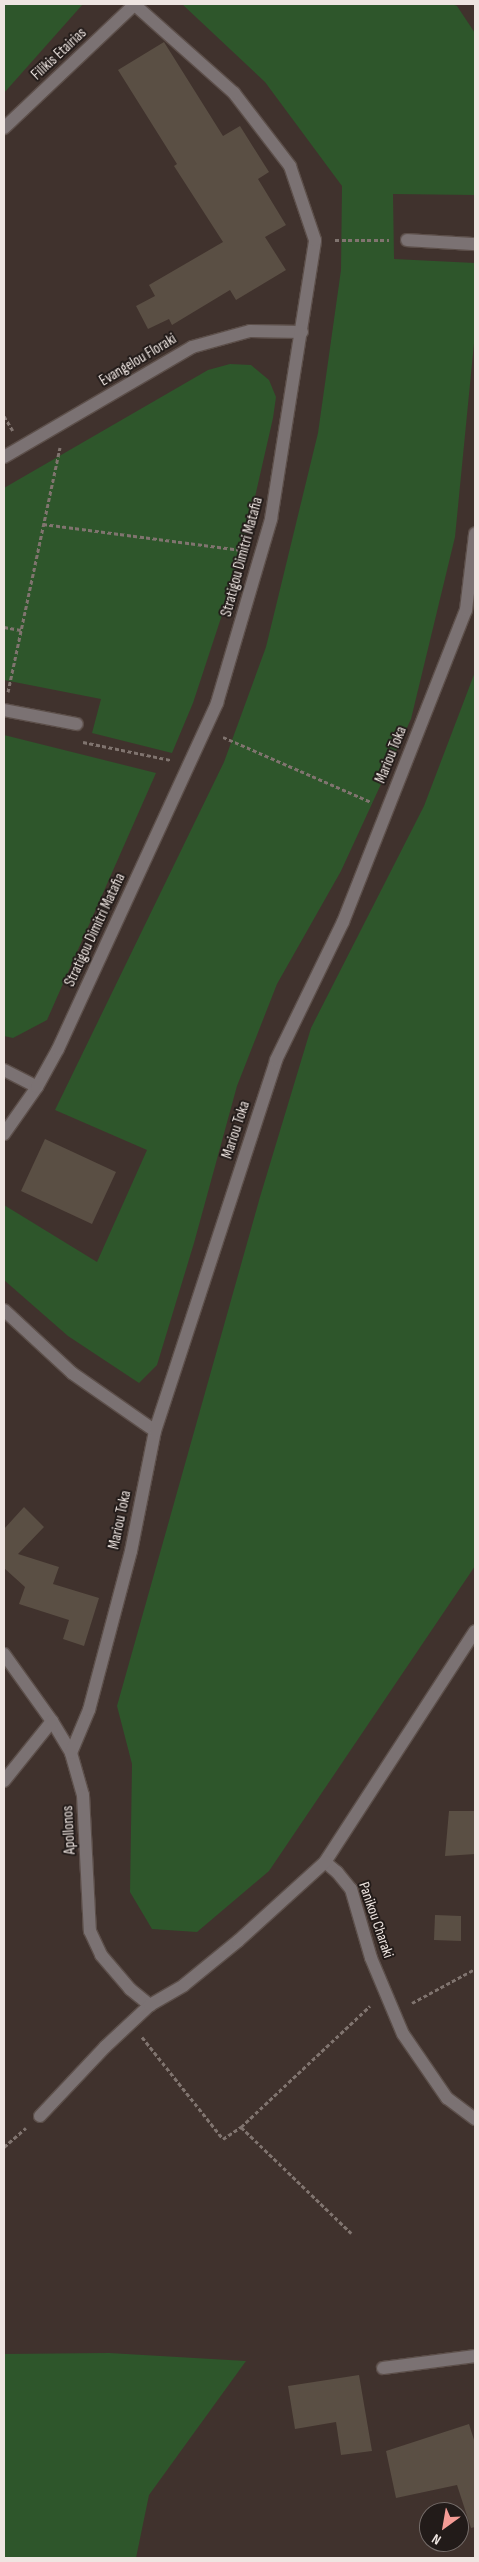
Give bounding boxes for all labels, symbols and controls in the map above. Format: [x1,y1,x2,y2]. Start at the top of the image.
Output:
street label: Filikis Etairias [28,24,90,84]
street label: Evangelou Floraki [96,330,180,390]
street label: Stratigou Dimitri Matafia [217,495,267,619]
street label: Mariou Toka [372,724,410,786]
street label: Stratigou Dimitri Matafia [61,870,129,990]
street label: Mariou Toka [218,1099,254,1161]
street label: Mariou Toka [105,1489,135,1551]
street label: Apollonos [59,1805,79,1855]
street label: Panikou Charaki [355,1880,397,1960]
north arrow [419,2502,469,2552]
text: N [429,2530,444,2548]

